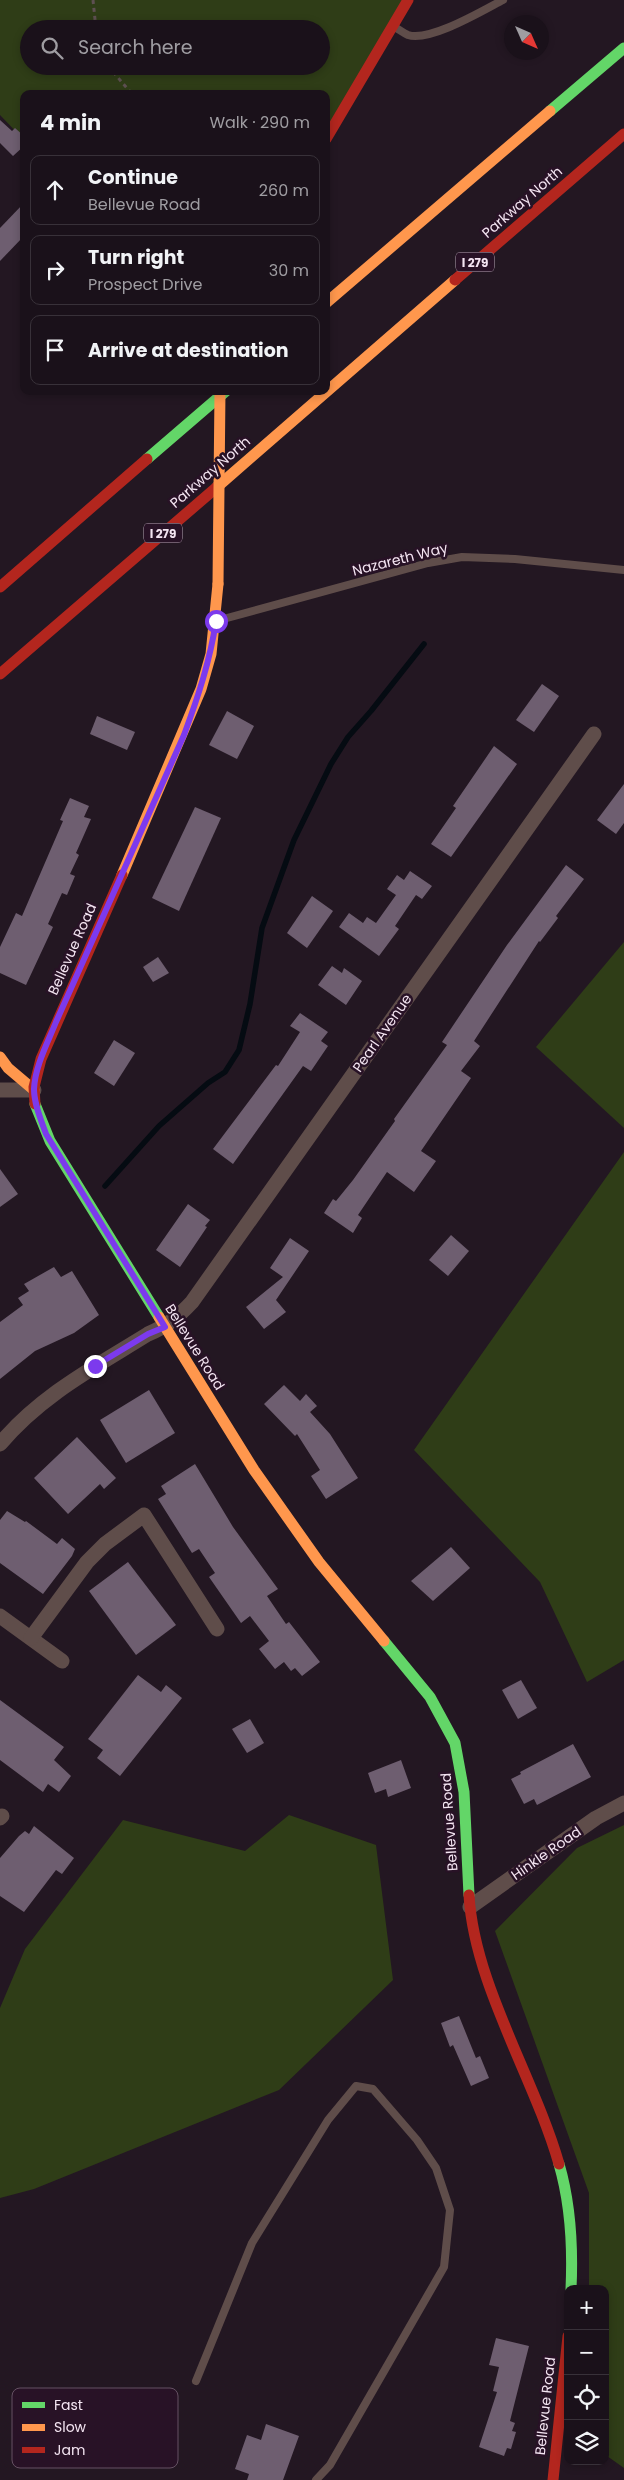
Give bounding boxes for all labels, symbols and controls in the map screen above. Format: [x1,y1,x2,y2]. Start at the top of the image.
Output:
north arrow [504,15,549,60]
search box [20,20,330,75]
icon: search [38,34,66,62]
text: Search here [78,34,192,61]
text: 4 min [40,108,101,137]
text: Walk · 290 m [209,111,310,134]
street label: Parkway North [477,161,567,243]
text: Continue [88,164,178,191]
icon: ahead [41,176,69,204]
text: 260 m [259,179,309,202]
text: Bellevue Road [88,193,201,216]
text: Turn right [88,244,184,271]
road number: I 279 [456,252,494,272]
icon: right [41,256,69,284]
text: 30 m [269,259,309,282]
text: Prospect Drive [88,273,202,296]
icon: arrive [41,336,69,364]
text: Arrive at destination [88,337,289,364]
street label: Parkway North [165,431,255,513]
road number: I 279 [144,524,182,542]
street label: Nazareth Way [350,537,450,581]
route start [205,610,228,633]
street label: Bellevue Road [43,900,101,998]
street label: Pearl Avenue [348,990,417,1076]
street label: Bellevue Road [160,1300,230,1394]
route end [84,1355,107,1378]
street label: Bellevue Road [436,1772,462,1872]
street label: Hinkle Road [507,1821,585,1885]
map controls [564,2285,609,2465]
button: + [564,2285,609,2330]
button: − [564,2330,609,2375]
street label: Bellevue Road [530,2356,560,2456]
button: locate [564,2375,609,2420]
legend [12,2388,178,2468]
text: Fast [54,2395,83,2415]
text: Slow [54,2417,87,2437]
button: layers [564,2420,609,2465]
text: Jam [54,2440,85,2460]

